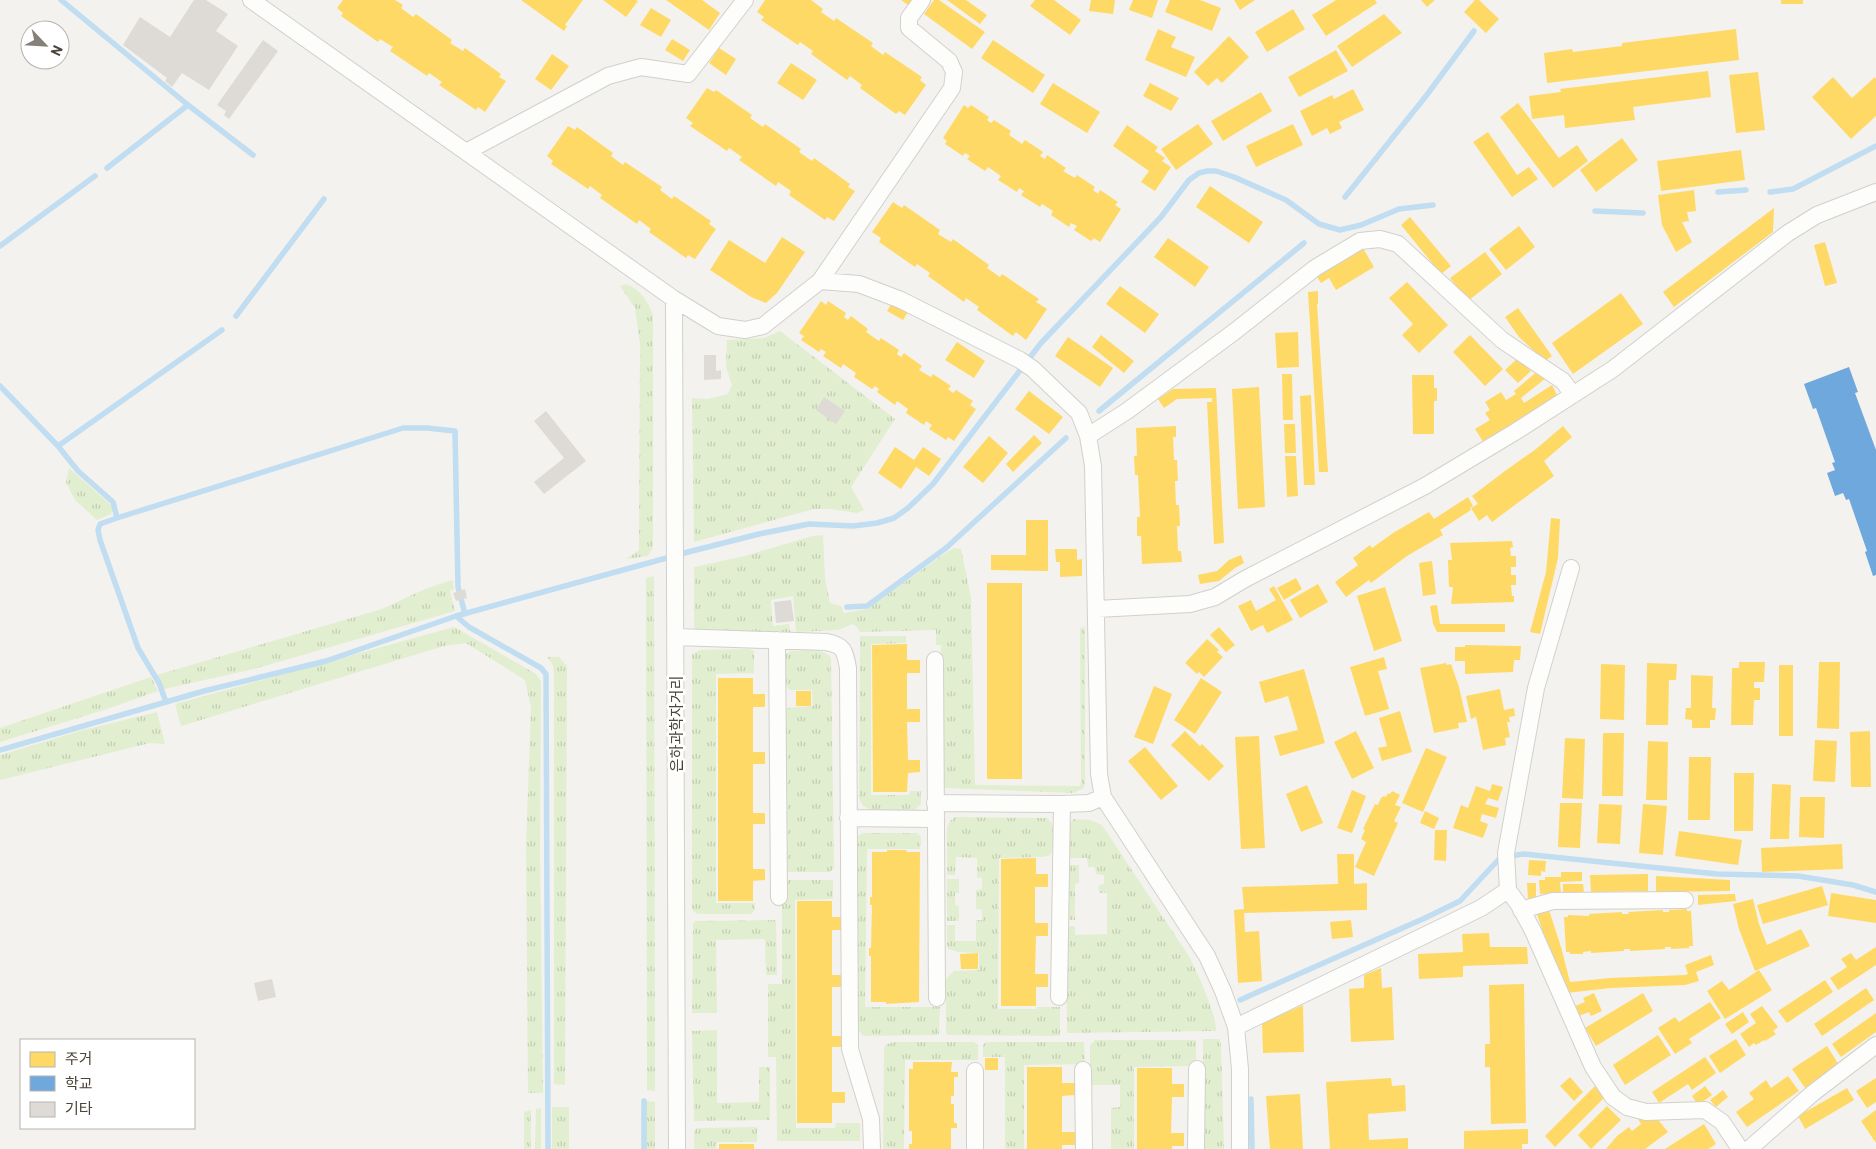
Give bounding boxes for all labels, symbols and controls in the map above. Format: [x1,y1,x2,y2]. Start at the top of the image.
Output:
north arrow [20,20,70,70]
text: N [48,43,67,59]
street label: 은하과학자거리 [667,676,685,772]
legend [20,1039,195,1129]
text: 주거 [65,1049,93,1067]
text: 학교 [65,1074,93,1092]
text: 기타 [65,1099,93,1117]

